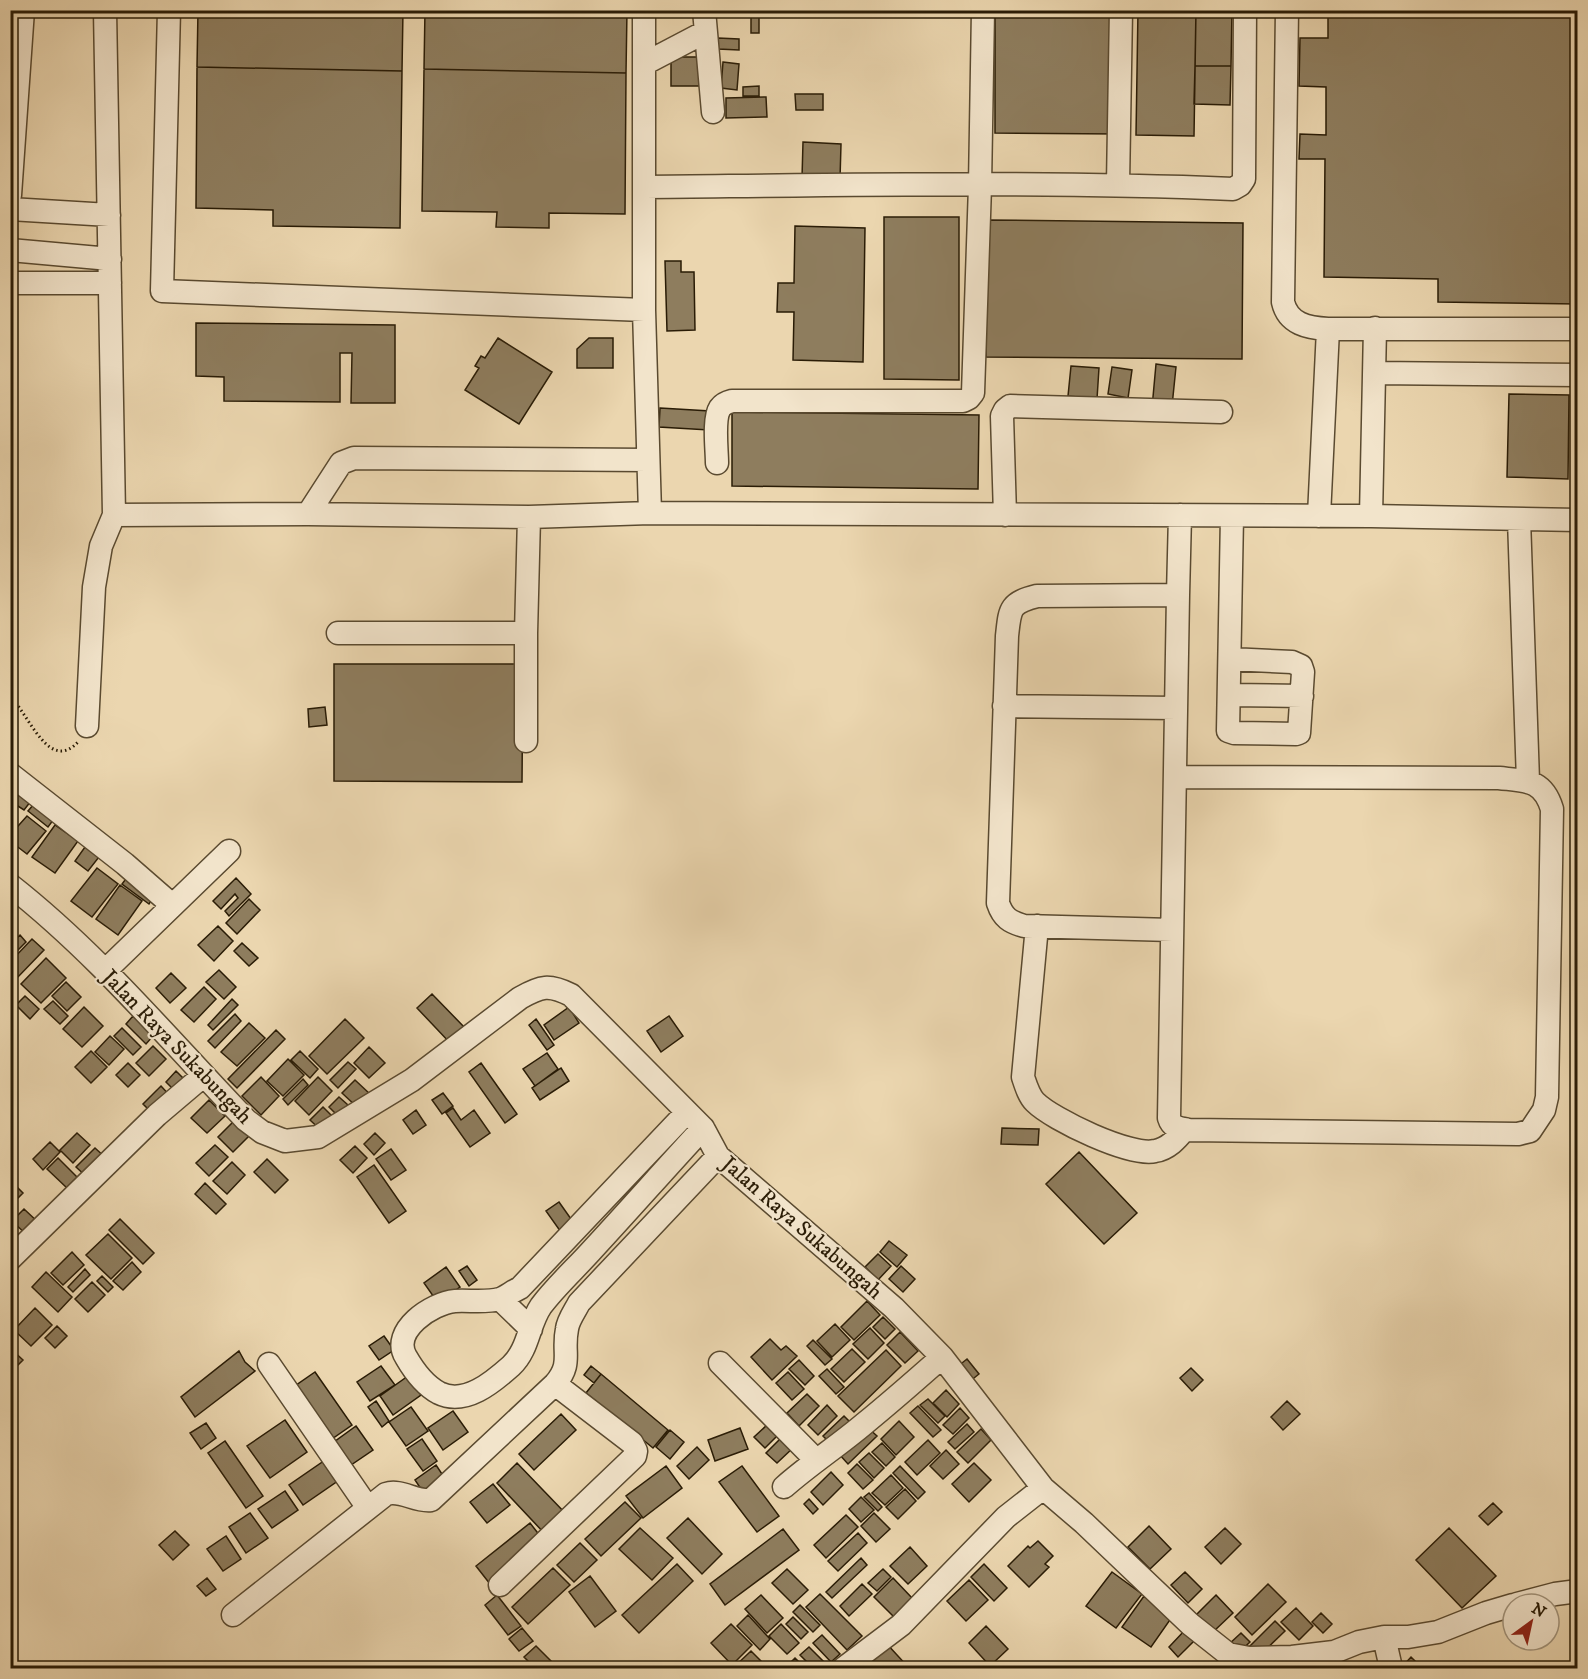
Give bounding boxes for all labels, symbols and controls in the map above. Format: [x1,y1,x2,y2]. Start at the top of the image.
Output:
street label: Jalan Raya Sukabungah [95,963,258,1130]
street label: Jalan Raya Sukabungah [714,1149,888,1306]
north arrow [1501,1592,1561,1652]
text: N [1528,1598,1550,1622]

